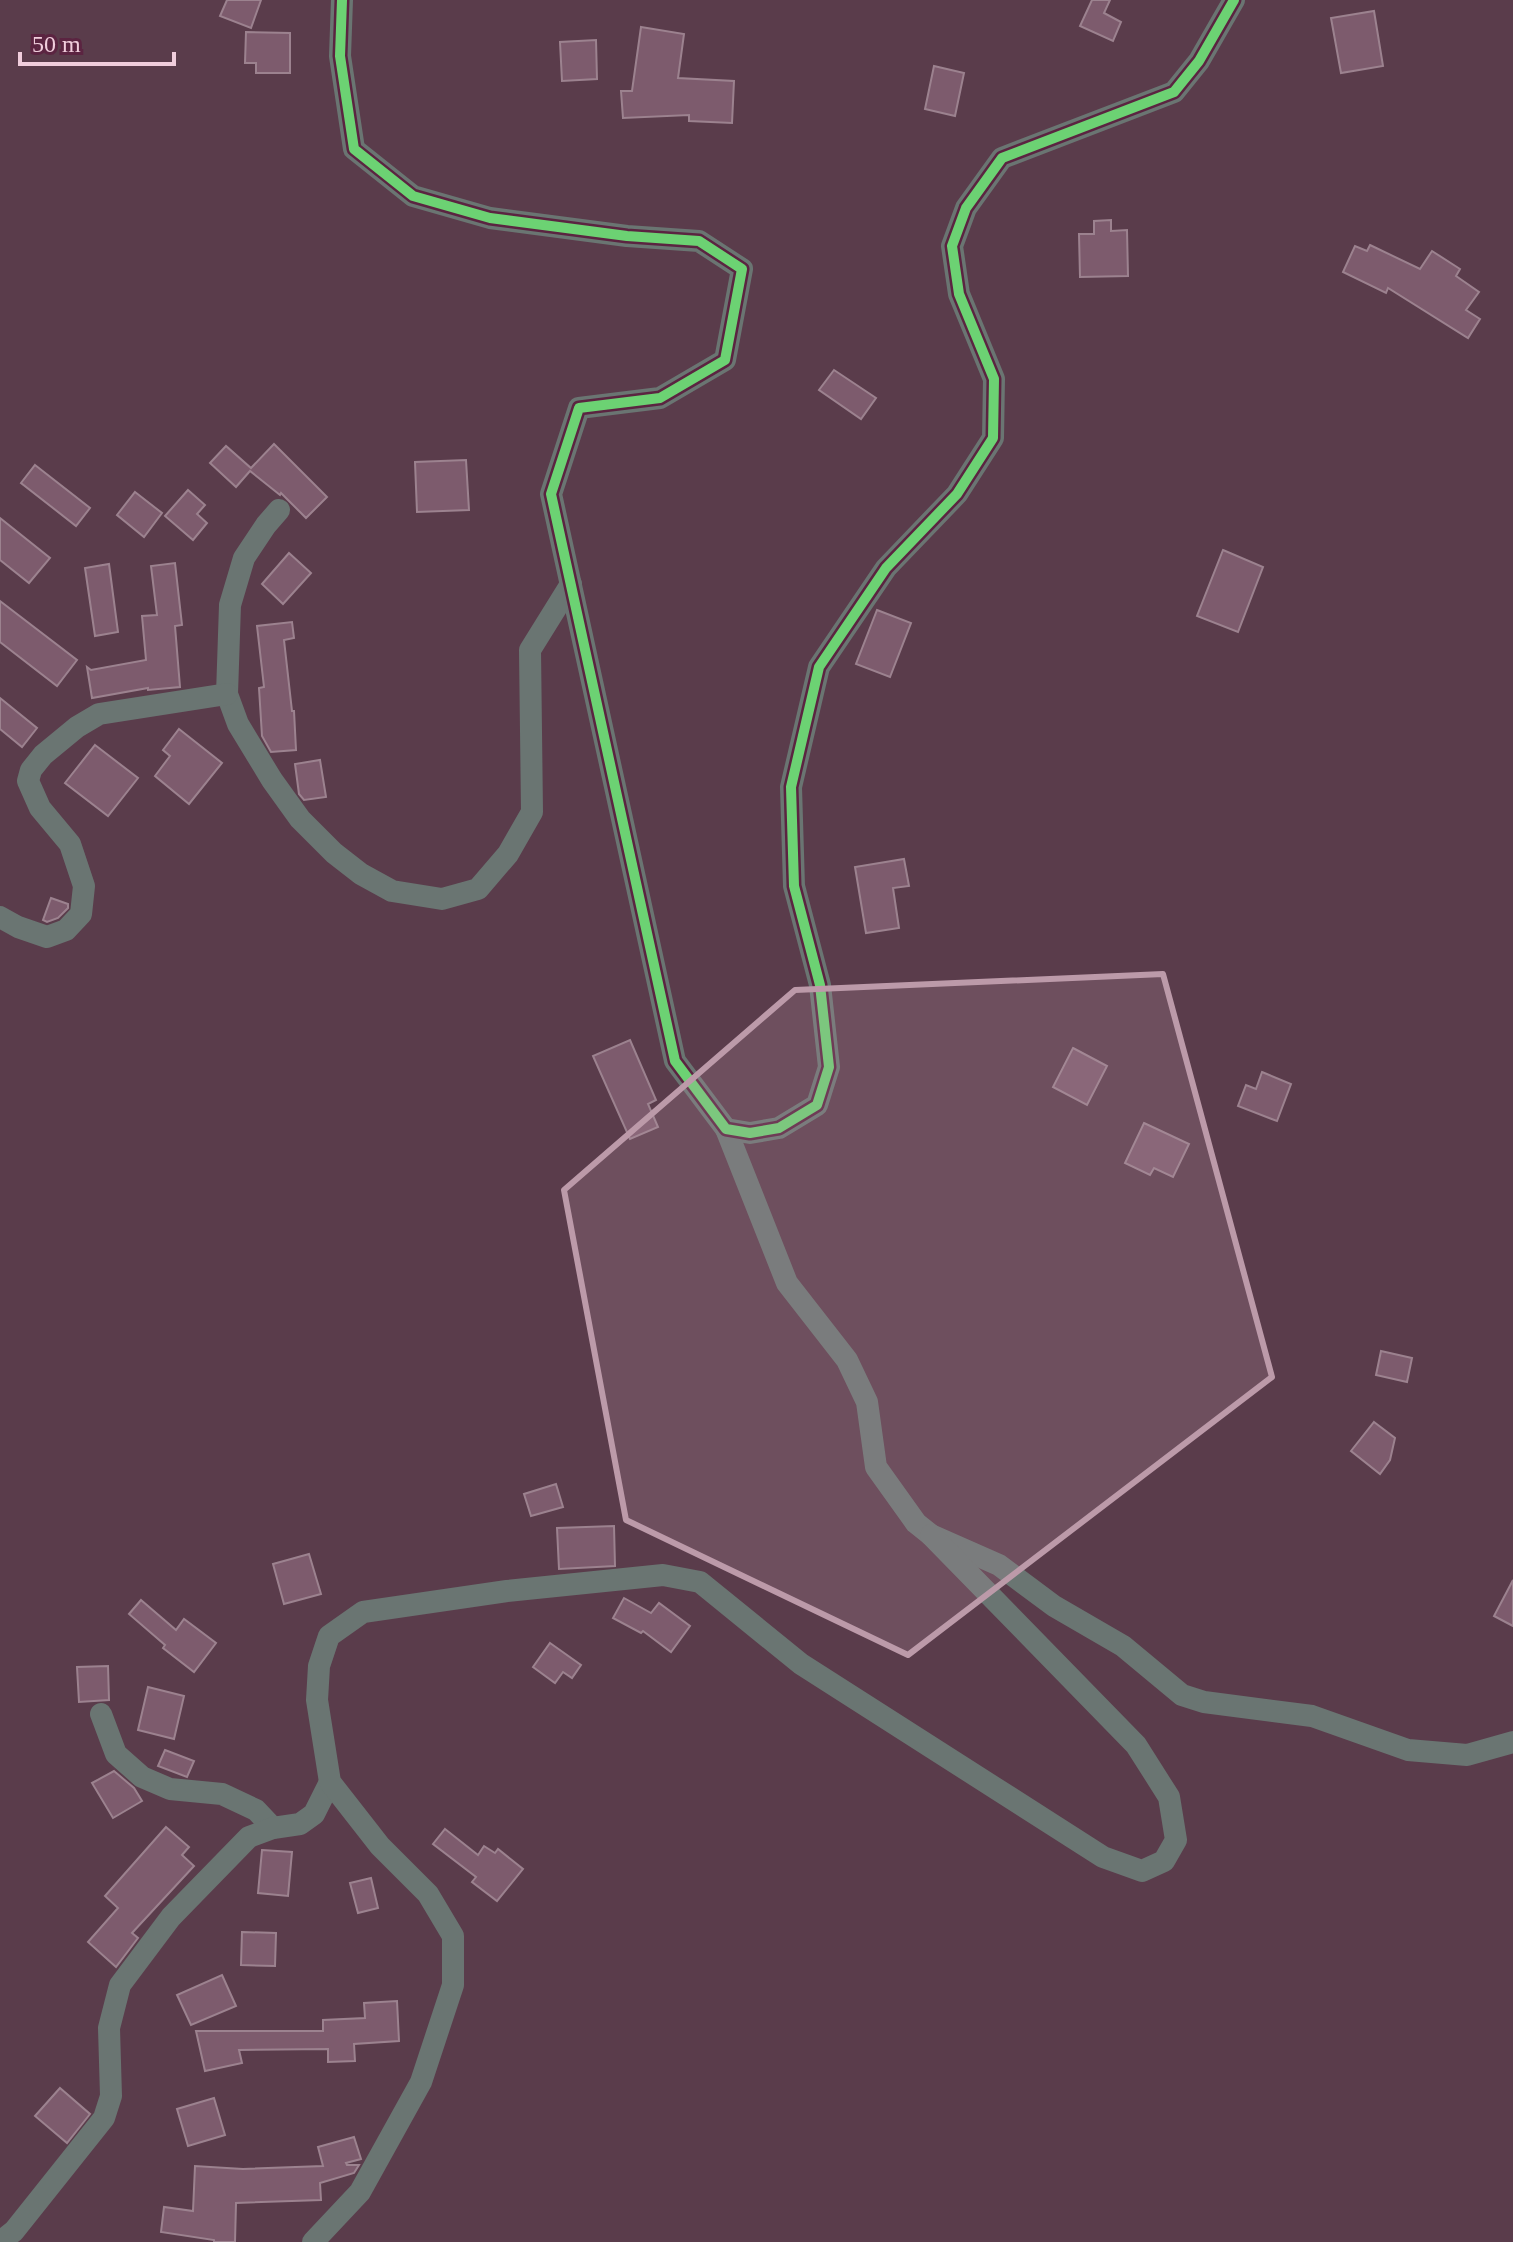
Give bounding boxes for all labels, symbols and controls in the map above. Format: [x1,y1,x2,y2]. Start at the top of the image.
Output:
scale bar [20,16,174,66]
text: 50 m [32,31,81,57]

